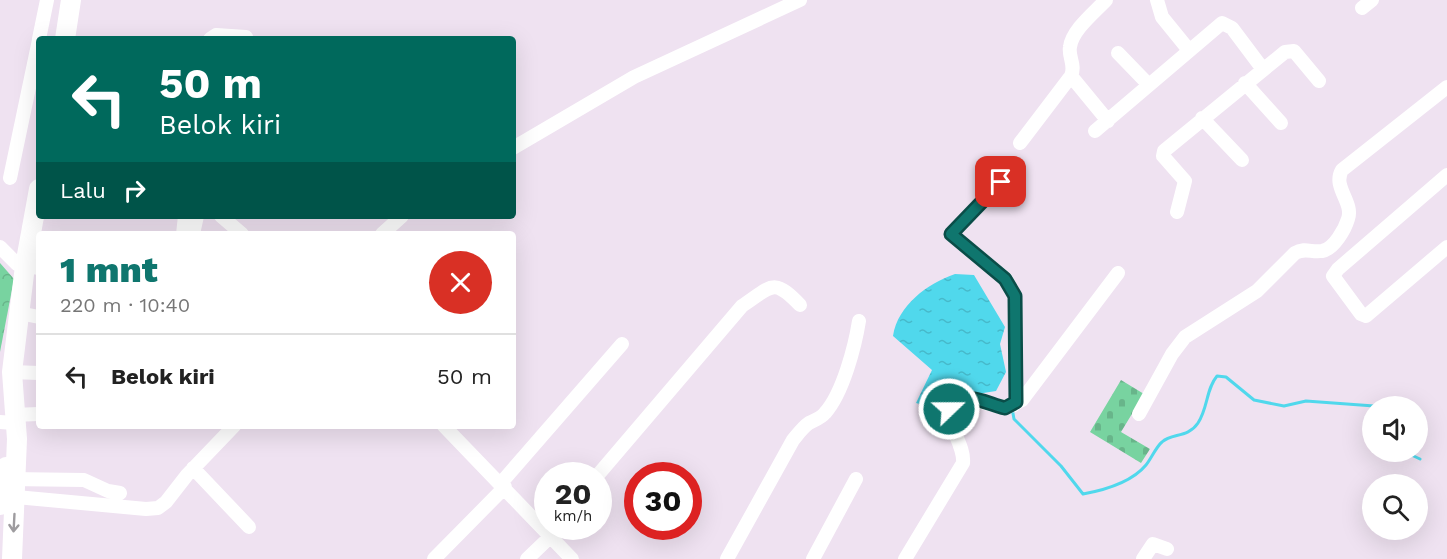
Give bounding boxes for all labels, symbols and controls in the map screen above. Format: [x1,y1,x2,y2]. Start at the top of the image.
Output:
text: 50 m [159,59,262,108]
icon: left [60,60,138,138]
text: Belok kiri [159,109,281,141]
pin [975,156,1026,207]
icon: arrive [984,165,1017,198]
icon: right [118,174,151,207]
text: Lalu [60,178,106,203]
text: 1 mnt [60,249,158,291]
button: close [429,251,492,314]
text: 220 m · 10:40 [60,293,190,317]
icon: left [60,360,93,393]
text: Belok kiri [111,364,215,389]
text: 50 m [437,364,492,389]
position arrow [917,377,981,441]
map controls [1362,396,1428,540]
button: sound [1362,396,1428,462]
speed limit sign: 30 [624,462,702,540]
button: search [1362,474,1428,540]
text: 20 [554,476,592,511]
text: km/h [554,507,592,525]
one-way arrow [8,512,19,532]

